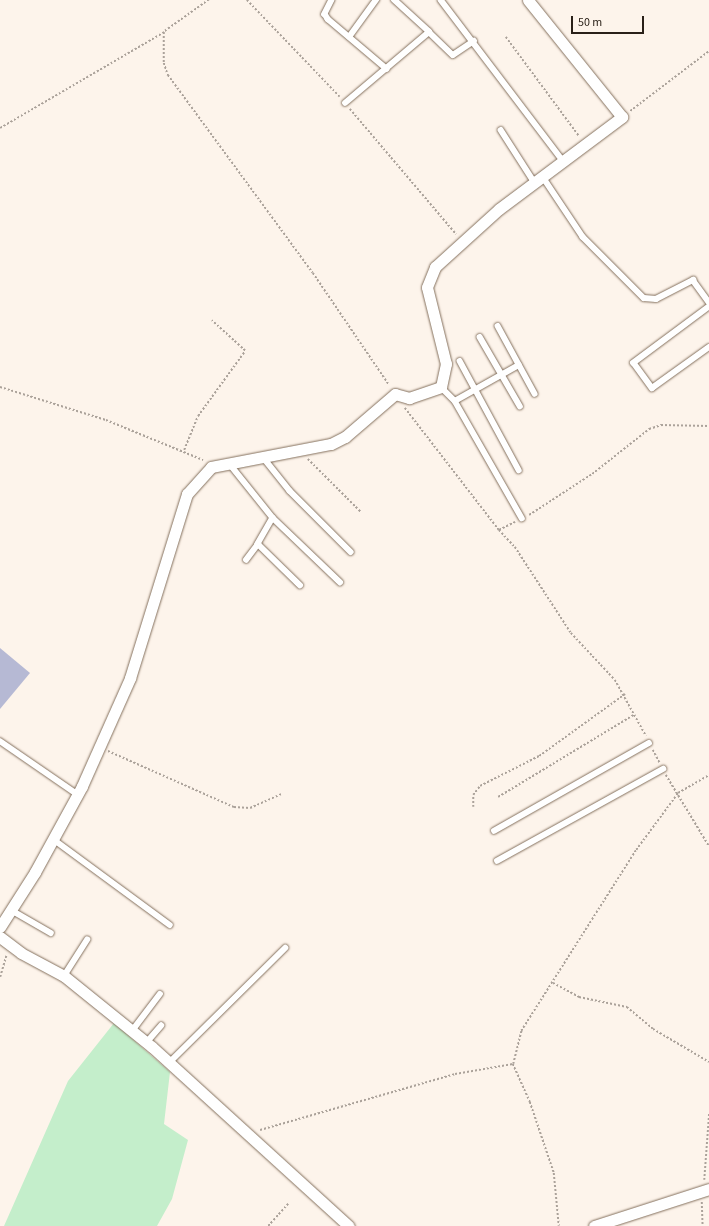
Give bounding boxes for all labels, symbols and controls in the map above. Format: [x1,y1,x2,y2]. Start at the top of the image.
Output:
scale bar [573,8,646,34]
text: 50 m [578,14,602,31]

